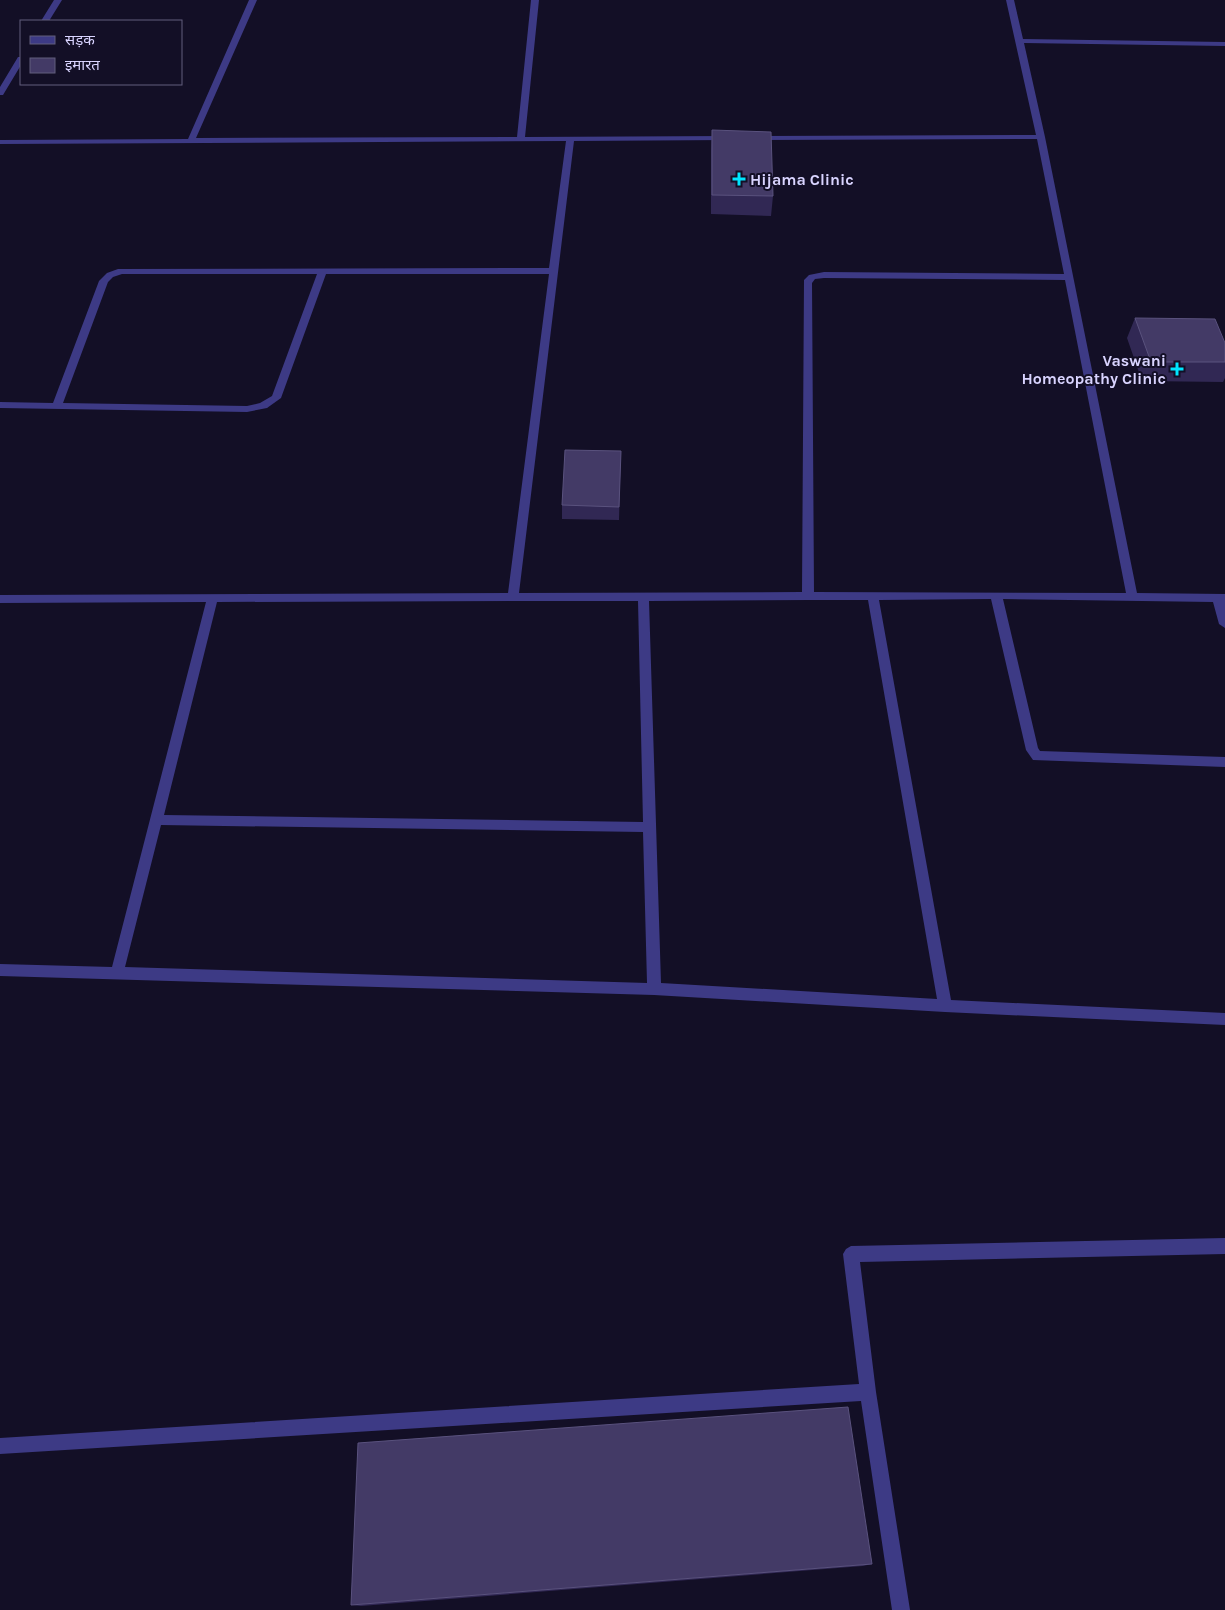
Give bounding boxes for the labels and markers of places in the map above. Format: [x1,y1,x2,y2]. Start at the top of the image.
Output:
place label: Hijama Clinic [750,170,854,189]
marker: Hijama Clinic [732,172,746,186]
place label: Vaswani Homeopathy Clinic [1021,351,1166,388]
marker: Vaswani Homeopathy Clinic [1170,362,1184,376]

